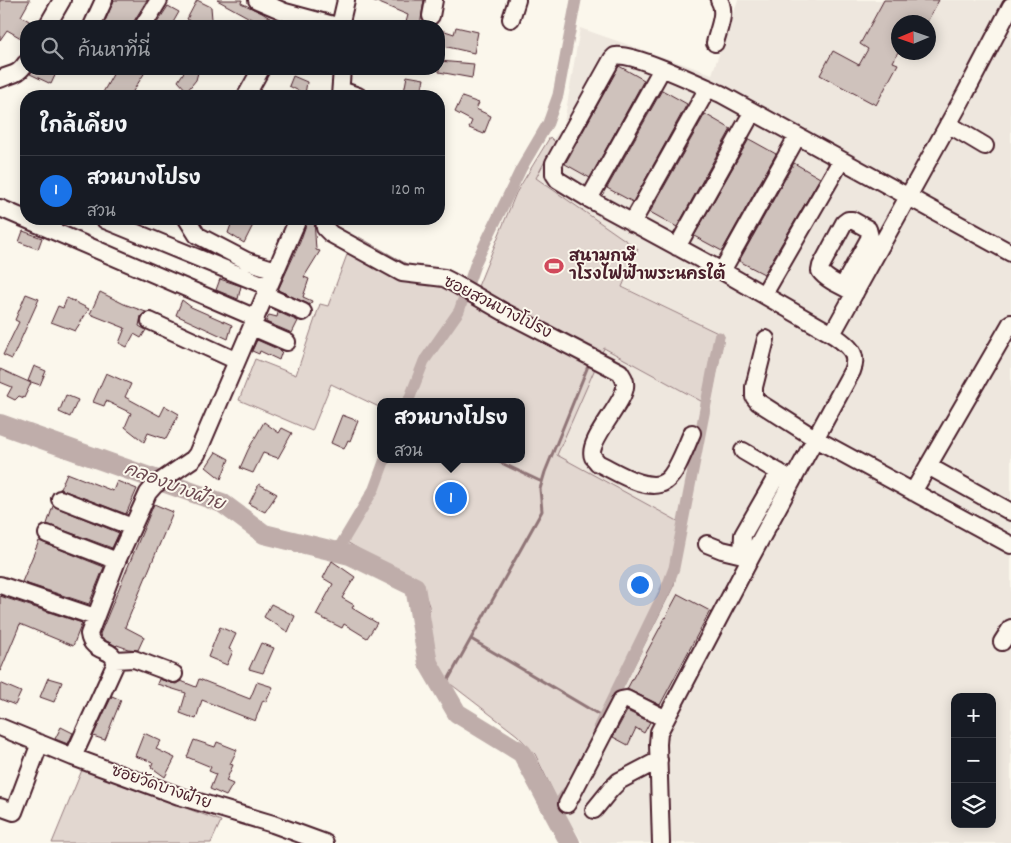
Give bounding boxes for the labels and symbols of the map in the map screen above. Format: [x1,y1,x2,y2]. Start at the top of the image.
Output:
north arrow [891,15,936,60]
place label: สนามกฬี าโรงไฟฟ้าพระนครใต้ [569,245,726,287]
sports icon: สนามกฬี าโรงไฟฟ้าพระนครใต้ [543,255,565,277]
street label: ซอยสวนบางโปรง [439,269,556,345]
water label: คลองบางฝ้าย [120,456,230,519]
pin: 1 [435,479,467,517]
your location [627,572,653,598]
street label: ซอยวัดบางฝ้าย [108,759,215,816]

